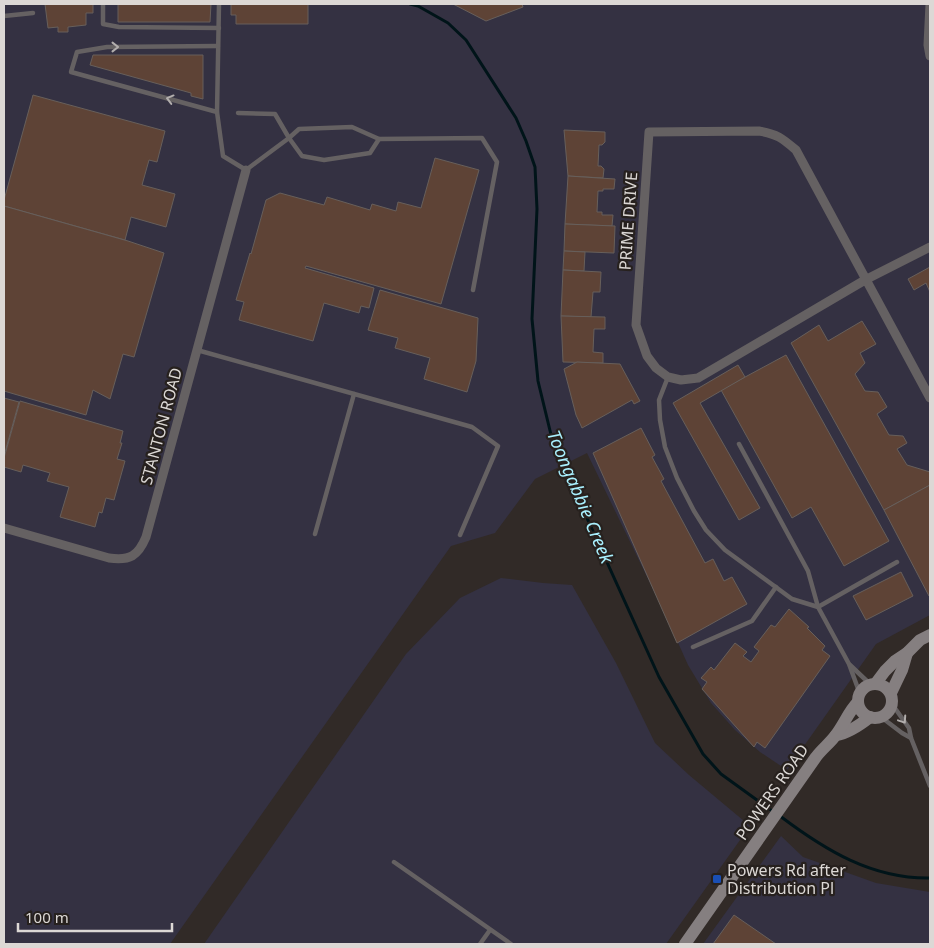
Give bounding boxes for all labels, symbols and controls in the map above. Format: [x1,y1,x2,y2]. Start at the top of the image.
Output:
one-way arrow [112,42,120,52]
one-way arrow [166,95,174,105]
street label: PRIME DRIVE [614,171,642,271]
street label: STANTON ROAD [135,365,187,487]
water label: Toongabbie Creek [542,426,620,568]
one-way arrow [897,715,906,724]
street label: POWERS ROAD [731,740,813,844]
place label: Powers Rd after Distribution Pl [727,859,846,899]
marker: Powers Rd after Distribution Pl [711,873,723,885]
scale bar [18,900,171,932]
text: 100 m [25,907,69,927]

